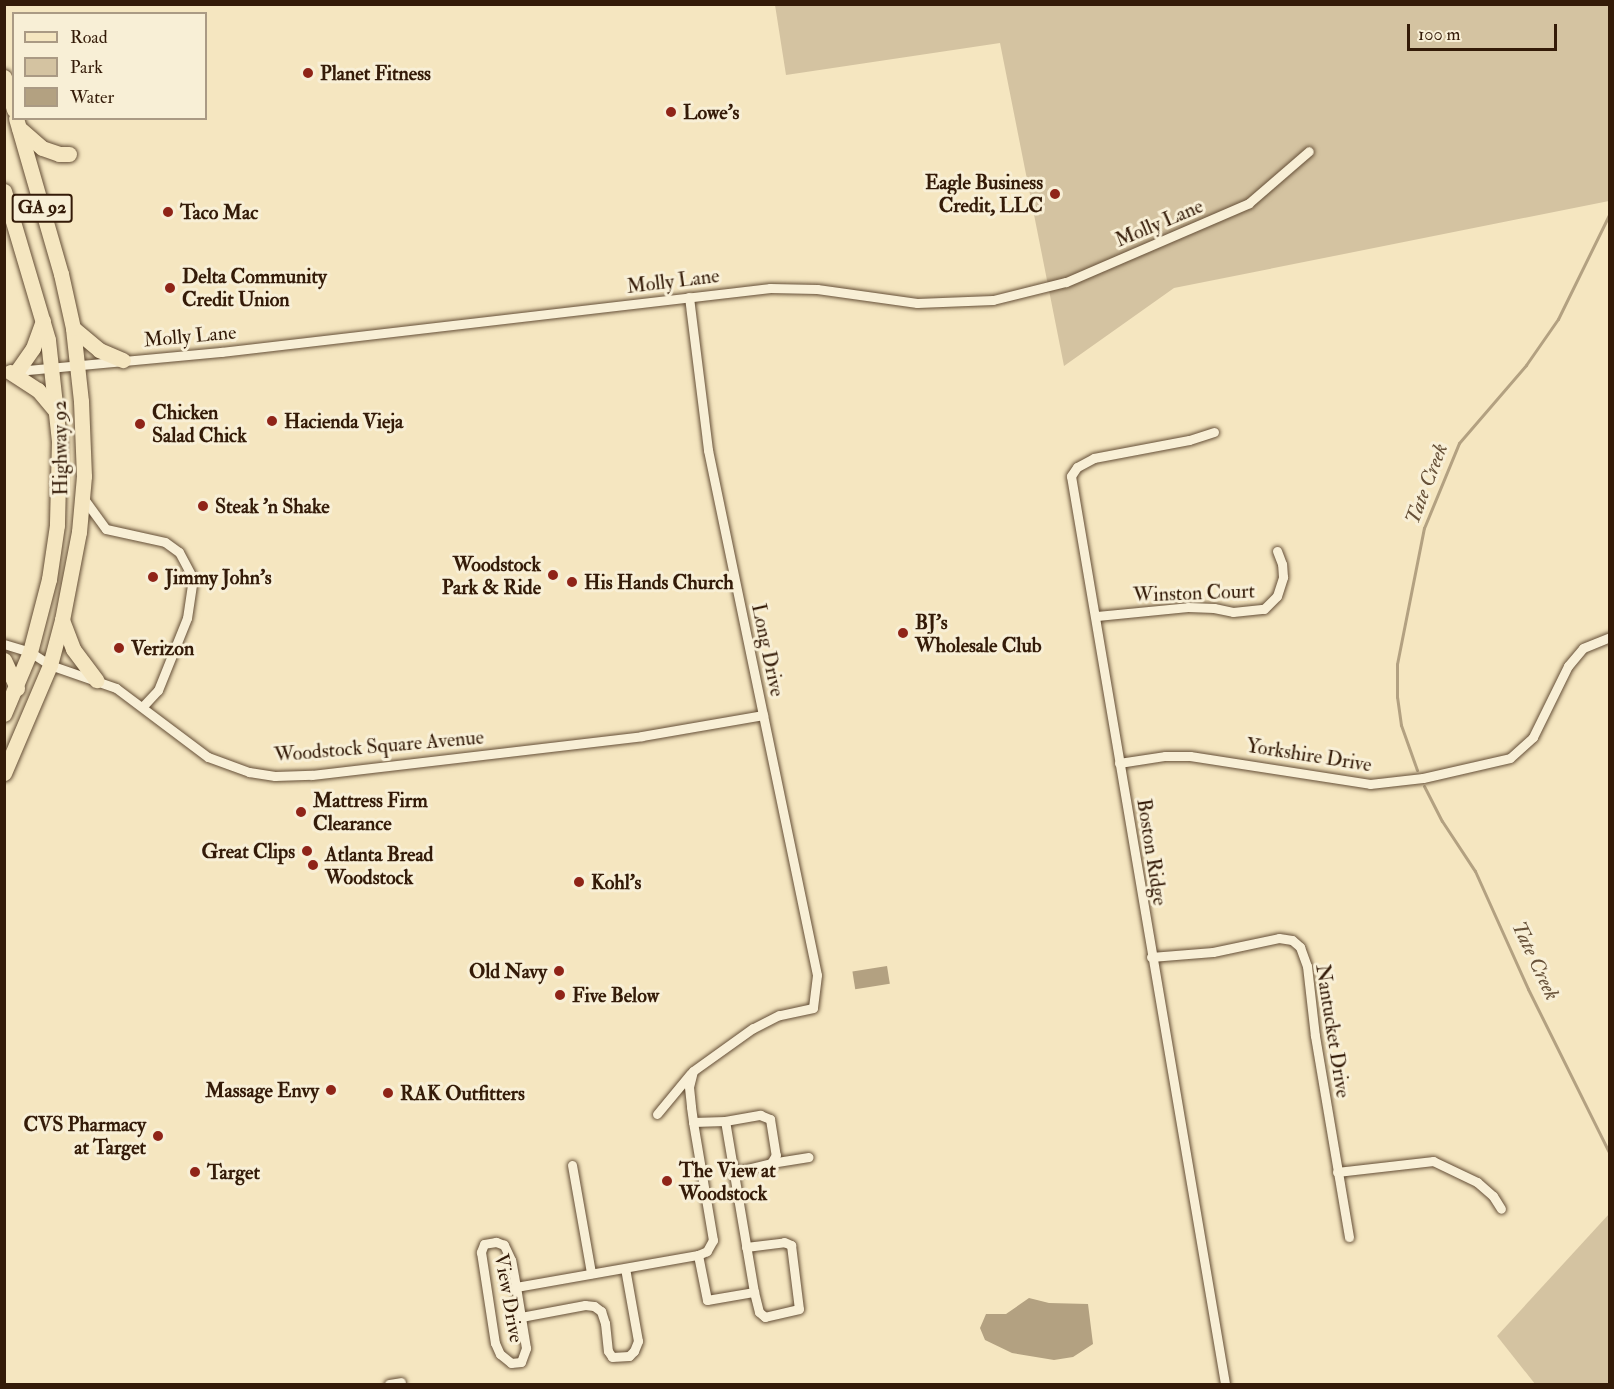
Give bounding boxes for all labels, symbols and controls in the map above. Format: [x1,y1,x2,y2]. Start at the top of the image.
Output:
legend [12,12,207,120]
scale bar [1410,12,1560,50]
text: 100 m [1418,23,1461,46]
text: Road [70,26,108,49]
text: Park [70,56,103,79]
place label: Planet Fitness [320,61,431,85]
marker: Planet Fitness [301,66,315,80]
text: Water [70,86,114,109]
place label: Lowe's [683,100,739,124]
marker: Lowe's [664,105,678,119]
place label: Eagle Business Credit, LLC [925,170,1043,217]
marker: Eagle Business Credit, LLC [1048,187,1062,201]
road number: GA 92 [10,193,74,223]
street label: Molly Lane [1111,194,1207,252]
place label: Taco Mac [180,200,258,224]
marker: Taco Mac [161,205,175,219]
street label: Molly Lane [625,263,721,299]
place label: Delta Community Credit Union [182,264,327,311]
marker: Delta Community Credit Union [163,281,177,295]
street label: Molly Lane [143,320,237,352]
street label: Highway 92 [47,400,73,496]
place label: Chicken Salad Chick [152,400,247,447]
place label: Hacienda Vieja [284,409,403,433]
marker: Hacienda Vieja [265,414,279,428]
marker: Chicken Salad Chick [133,417,147,431]
water label: Tate Creek [1400,440,1454,528]
place label: Steak 'n Shake [215,494,330,518]
marker: Steak 'n Shake [196,499,210,513]
place label: Woodstock Park & Ride [442,552,541,599]
place label: Jimmy John's [165,565,272,589]
marker: Woodstock Park & Ride [546,568,560,582]
marker: Jimmy John's [146,570,160,584]
place label: His Hands Church [584,570,734,594]
marker: His Hands Church [565,575,579,589]
street label: Winston Court [1133,579,1255,607]
street label: Long Drive [746,601,790,699]
place label: BJ's Wholesale Club [915,610,1041,657]
marker: BJ's Wholesale Club [896,626,910,640]
place label: Verizon [131,636,194,660]
marker: Verizon [112,641,126,655]
street label: Woodstock Square Avenue [273,725,485,767]
street label: Yorkshire Drive [1245,733,1373,777]
place label: Mattress Firm Clearance [313,789,428,836]
street label: Boston Ridge [1132,797,1172,907]
marker: Mattress Firm Clearance [294,805,308,819]
place label: Great Clips [202,839,295,863]
place label: Atlanta Bread Woodstock [325,842,433,889]
marker: Great Clips [300,844,314,858]
marker: Atlanta Bread Woodstock [306,858,320,872]
place label: Kohl's [591,870,641,894]
marker: Kohl's [572,875,586,889]
water label: Tate Creek [1506,917,1564,1005]
place label: Old Navy [469,959,547,983]
street label: Nantucket Drive [1311,963,1355,1099]
marker: Old Navy [552,964,566,978]
place label: Five Below [572,983,659,1007]
marker: Five Below [553,988,567,1002]
place label: Massage Envy [205,1078,319,1102]
place label: RAK Outfitters [400,1081,525,1105]
marker: Massage Envy [324,1083,338,1097]
marker: RAK Outfitters [381,1086,395,1100]
place label: CVS Pharmacy at Target [23,1112,146,1159]
marker: CVS Pharmacy at Target [151,1129,165,1143]
place label: The View at Woodstock [679,1158,776,1205]
place label: Target [207,1160,260,1184]
marker: Target [188,1165,202,1179]
marker: The View at Woodstock [660,1174,674,1188]
street label: View Drive [489,1252,529,1344]

